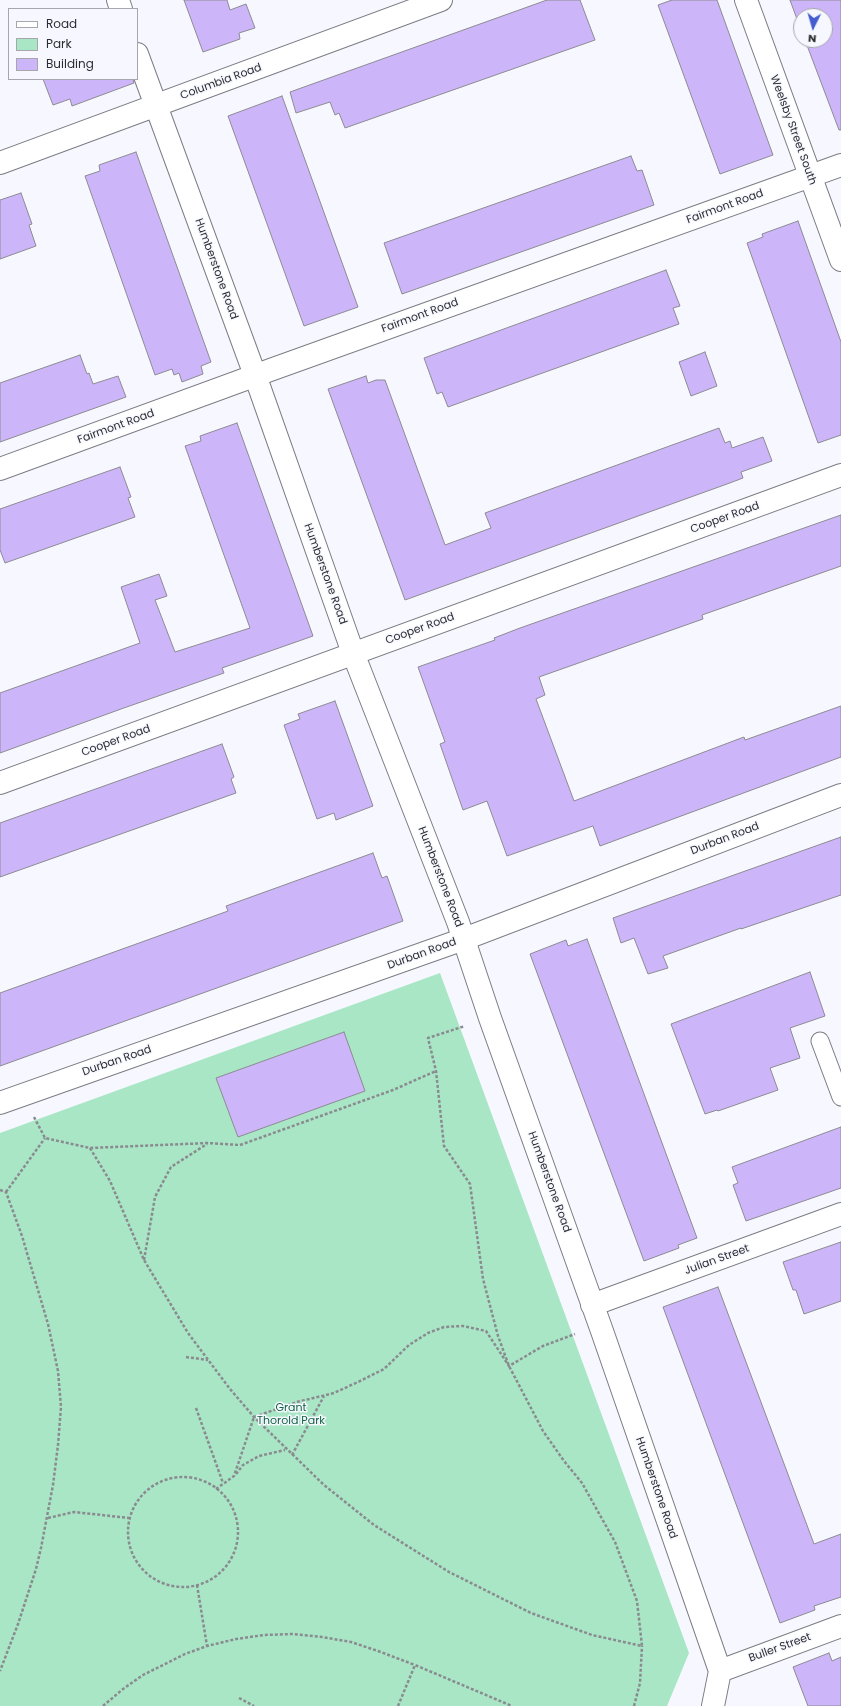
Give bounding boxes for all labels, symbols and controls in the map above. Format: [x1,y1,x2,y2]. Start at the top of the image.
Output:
legend [8,8,138,80]
north arrow [793,8,833,48]
text: Road [46,15,77,32]
text: N [807,31,817,47]
text: Park [46,35,72,52]
text: Building [46,55,94,72]
street label: Columbia Road [178,61,264,103]
street label: Weelsby Street South [767,73,819,187]
street label: Fairmont Road [685,187,765,227]
street label: Humberstone Road [192,217,240,321]
street label: Fairmont Road [380,296,460,336]
street label: Fairmont Road [76,407,156,447]
street label: Cooper Road [689,499,761,537]
street label: Humberstone Road [301,522,349,626]
street label: Cooper Road [384,610,456,648]
street label: Cooper Road [80,722,152,760]
street label: Durban Road [689,820,761,858]
street label: Humberstone Road [415,825,465,929]
street label: Durban Road [386,935,458,973]
street label: Durban Road [81,1043,153,1079]
street label: Humberstone Road [525,1130,573,1234]
street label: Julian Street [683,1242,751,1278]
park label: Grant Thorold Park [257,1401,325,1427]
street label: Humberstone Road [632,1435,680,1541]
street label: Buller Street [747,1631,813,1665]

